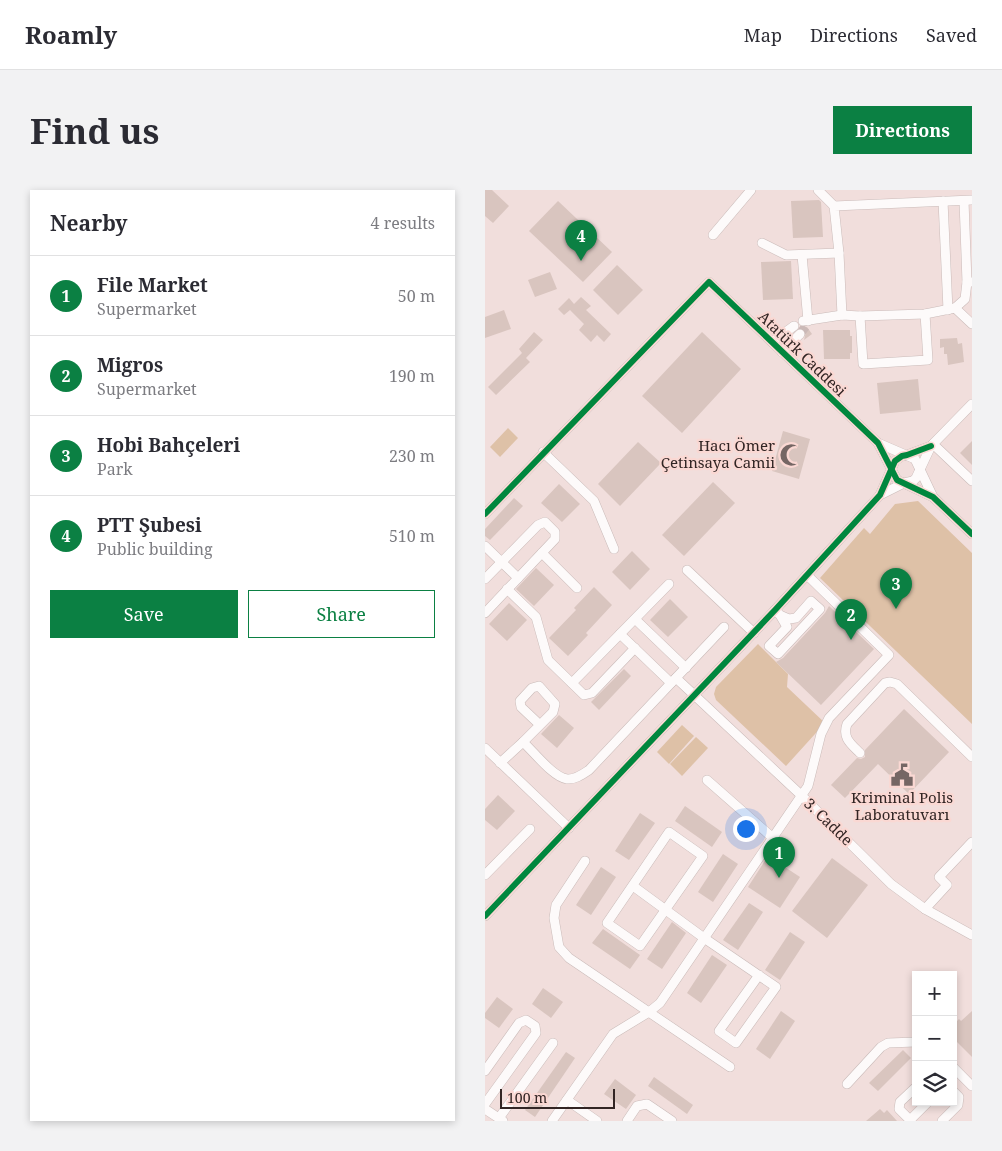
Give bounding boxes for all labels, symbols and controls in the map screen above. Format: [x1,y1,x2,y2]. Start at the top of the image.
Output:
text: Roamly [25,18,117,51]
text: Map [744,23,782,47]
text: Directions [810,23,898,47]
text: Saved [926,23,977,47]
button: Directions [833,106,972,154]
text: Find us [30,107,159,154]
text: Nearby [50,209,128,237]
text: 4 results [371,212,435,234]
pin: 4 [565,220,597,261]
text: File Market [97,272,208,298]
text: 1 [61,285,71,307]
text: 50 m [398,285,435,307]
text: Supermarket [97,298,197,320]
street label: Atatürk Caddesi [755,306,851,400]
text: Migros [97,352,163,378]
text: 2 [61,365,71,387]
text: 190 m [389,365,435,387]
text: Supermarket [97,378,197,400]
text: Hobi Bahçeleri [97,432,240,458]
place label: Hacı Ömer Çetinsaya Camii [661,435,775,472]
mosque icon: Hacı Ömer Çetinsaya Camii [778,442,804,468]
text: 3 [61,445,71,467]
text: 230 m [389,445,435,467]
text: Park [97,458,133,480]
text: PTT Şubesi [97,512,202,538]
text: 4 [61,525,71,547]
text: 510 m [389,525,435,547]
text: Public building [97,538,213,560]
pin: 3 [880,568,912,609]
button: Save [50,590,238,638]
button: Share [248,590,435,638]
pin: 2 [835,599,867,640]
public building icon: Kriminal Polis Laboratuvarı [889,762,915,788]
place label: Kriminal Polis Laboratuvarı [851,787,953,824]
street label: 3. Cadde [800,793,857,849]
your location [733,816,759,842]
pin: 1 [763,837,795,878]
map controls [912,971,957,1106]
button: + [912,971,957,1016]
button: − [912,1016,957,1061]
button: layers [912,1061,957,1106]
scale bar [500,1086,615,1109]
text: 100 m [507,1088,547,1107]

